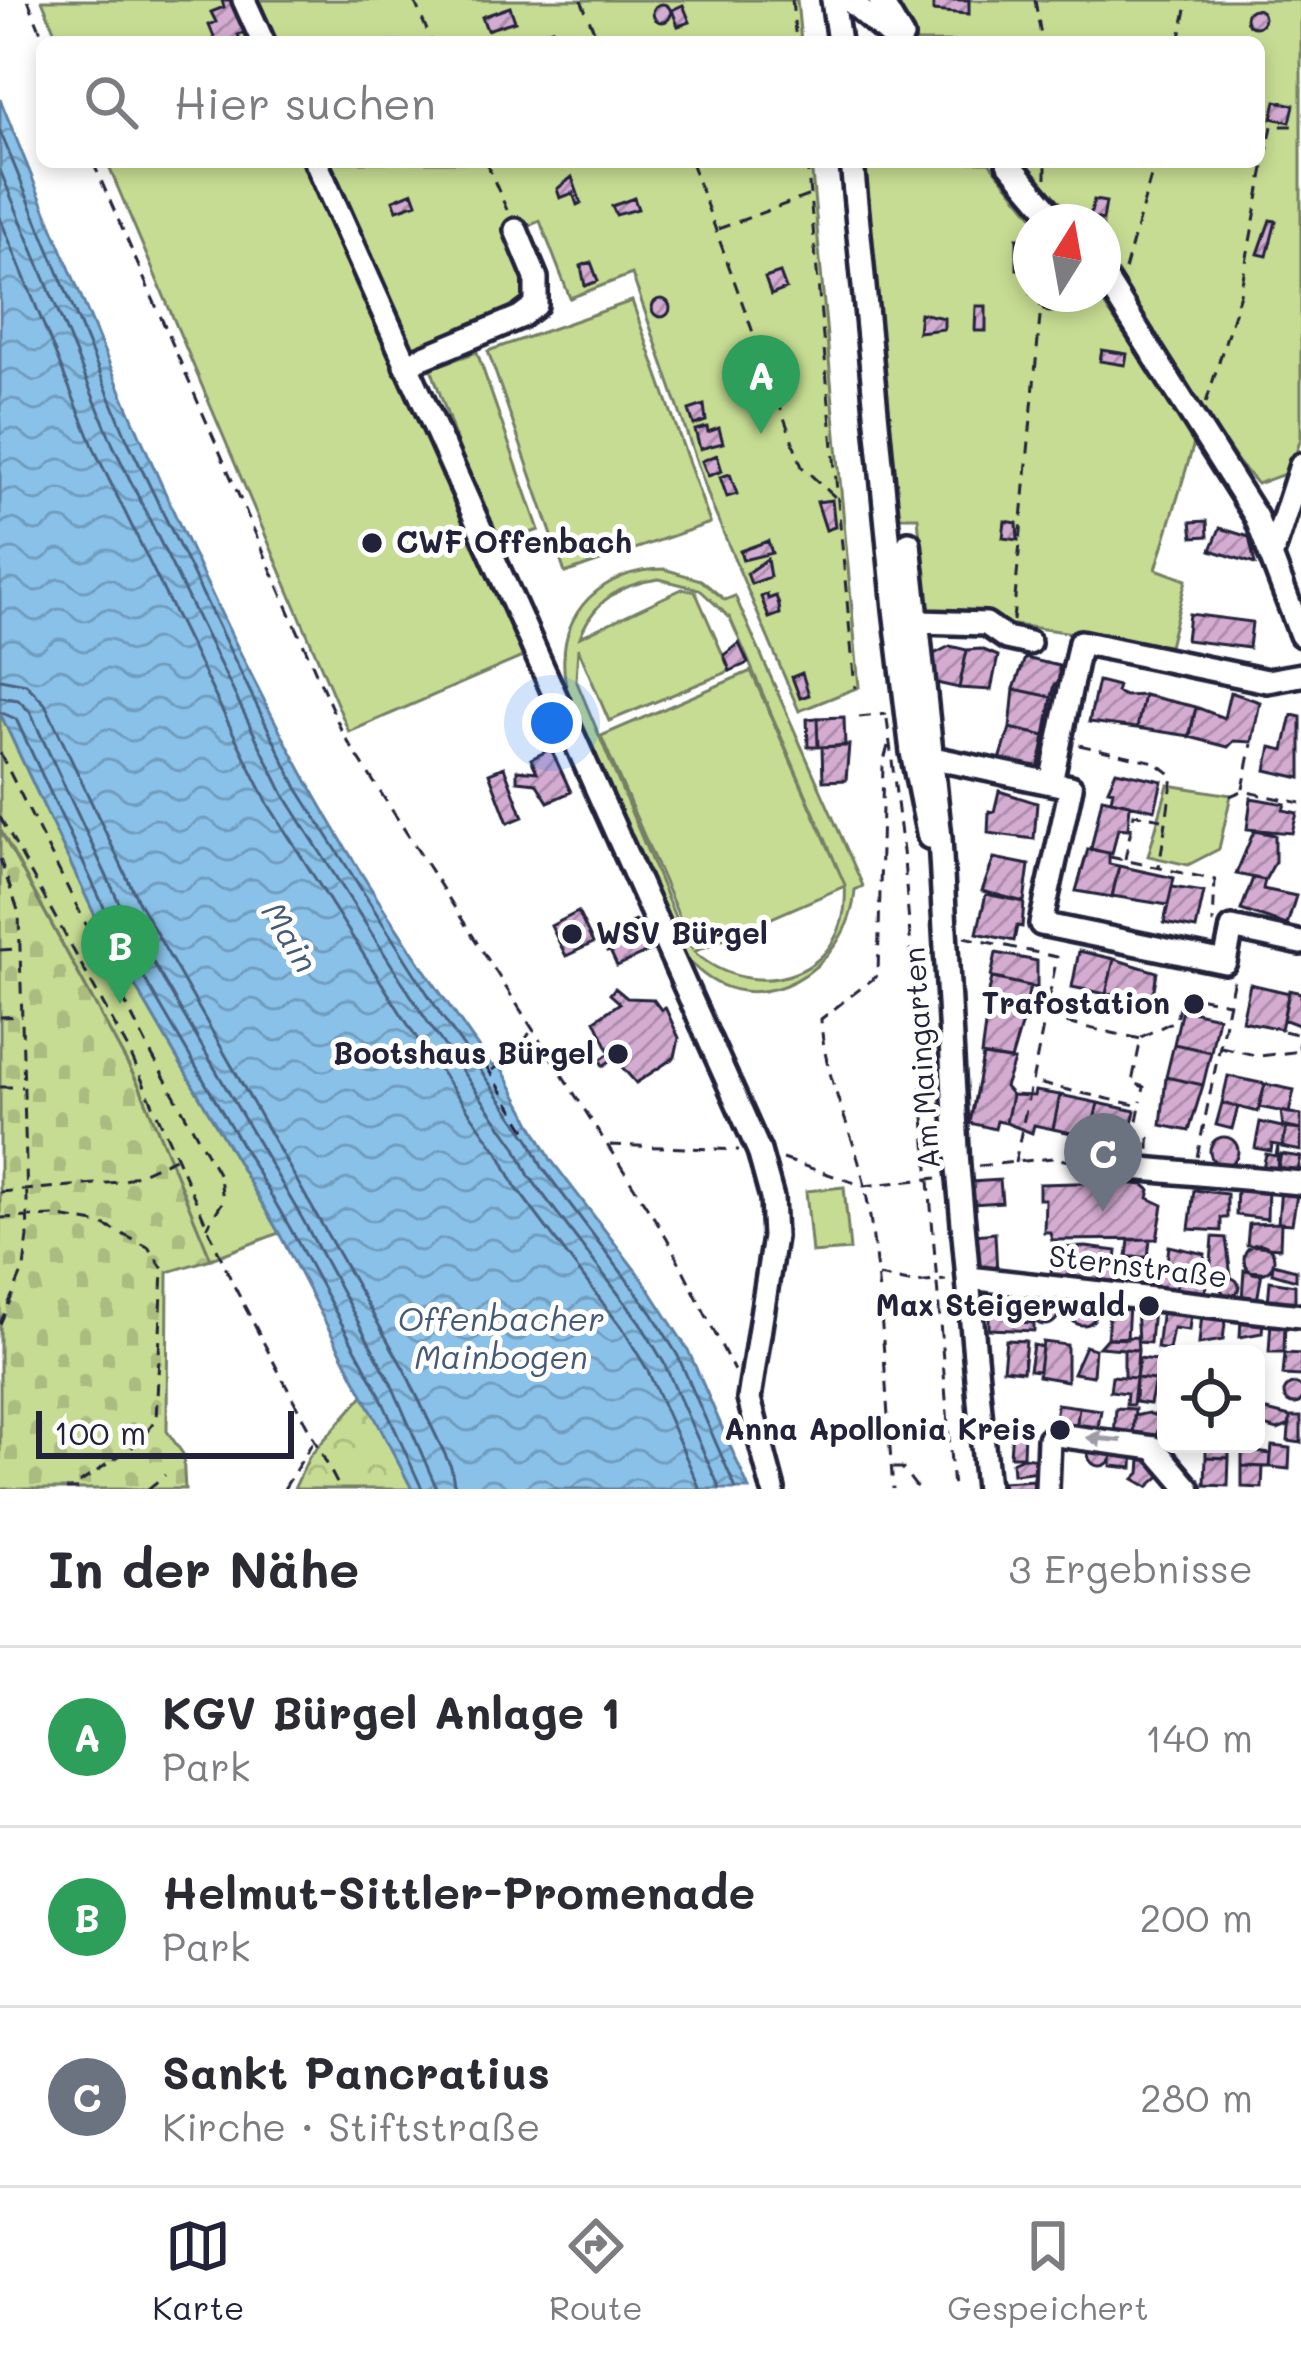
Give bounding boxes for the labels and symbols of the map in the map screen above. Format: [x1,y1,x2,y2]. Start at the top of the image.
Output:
north arrow [1013,204,1121,312]
pin: A [722,335,800,434]
place label: CWF Offenbach [396,521,632,561]
marker: CWF Offenbach [359,530,385,556]
your location [522,693,582,753]
water label: Main [253,893,329,980]
pin: B [81,905,159,1004]
place label: WSV Bürgel [596,912,768,952]
marker: WSV Bürgel [559,921,585,947]
street label: Am Maingarten [892,946,948,1170]
place label: Trafostation [981,982,1170,1022]
marker: Trafostation [1181,991,1207,1017]
place label: Bootshaus Bürgel [333,1032,594,1072]
marker: Bootshaus Bürgel [605,1041,631,1067]
pin: C [1064,1113,1142,1212]
street label: Sternstraße [1047,1234,1230,1296]
place label: Max Steigerwald [876,1284,1125,1324]
marker: Max Steigerwald [1136,1293,1162,1319]
water label: Offenbacher Mainbogen [397,1296,605,1377]
scale bar [36,1405,294,1458]
place label: Anna Apollonia Kreis [724,1408,1036,1448]
marker: Anna Apollonia Kreis [1047,1417,1073,1443]
one-way arrow [1085,1429,1122,1448]

